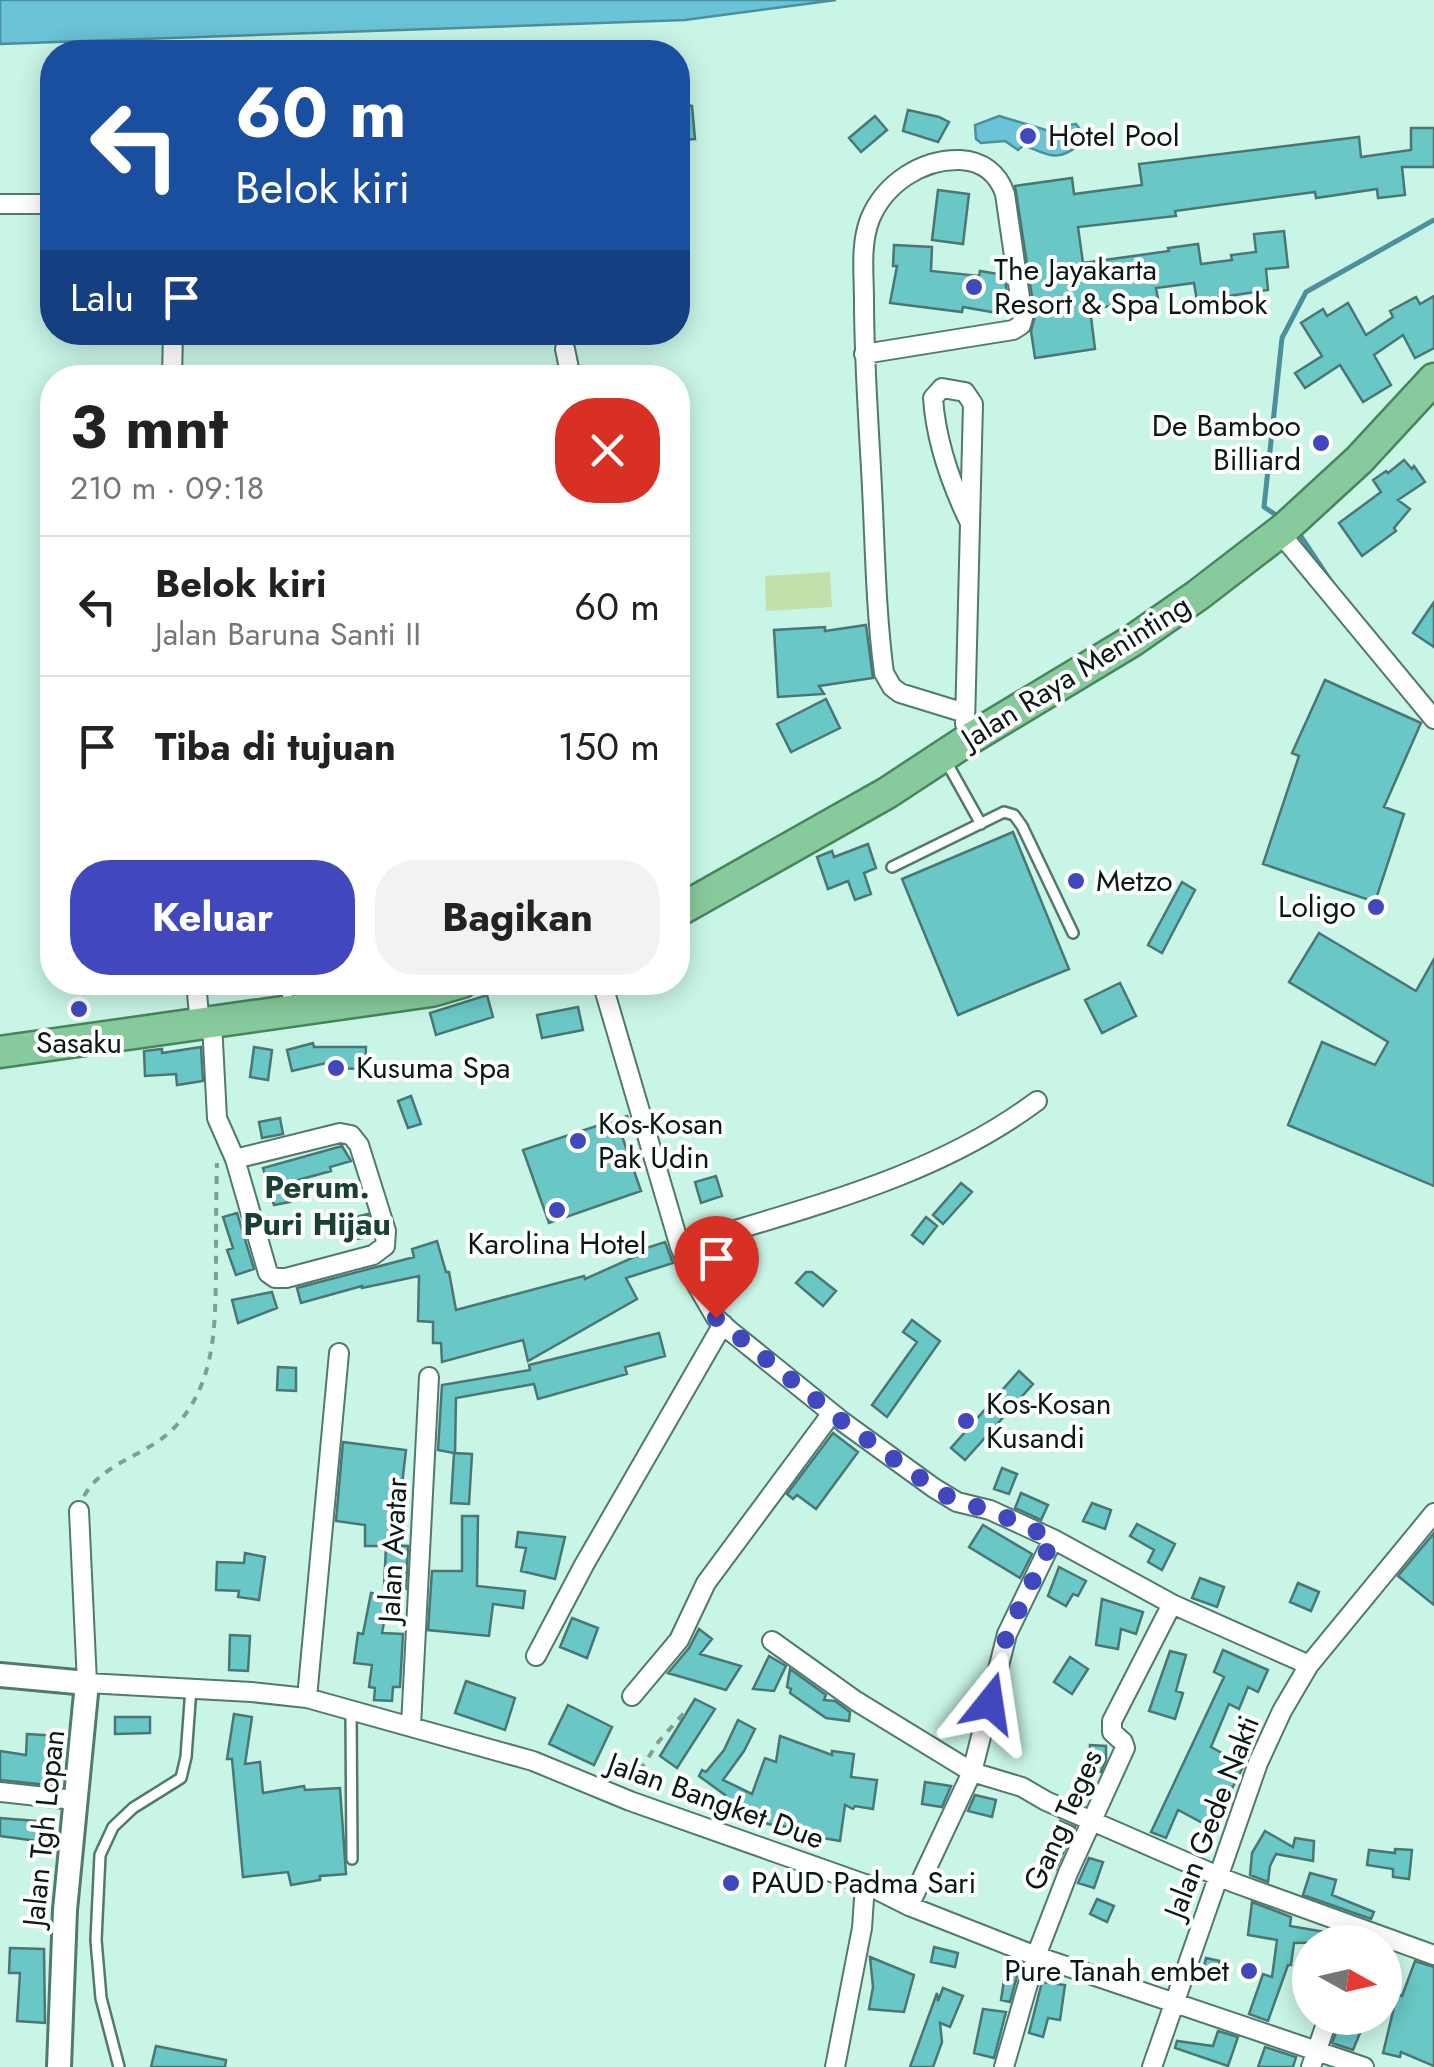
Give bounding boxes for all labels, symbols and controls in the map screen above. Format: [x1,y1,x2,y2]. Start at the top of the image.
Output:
text: 60 m [235,62,407,163]
icon: left [70,80,200,210]
place label: Hotel Pool [1048,114,1180,157]
marker: Hotel Pool [1017,125,1039,147]
text: Belok kiri [235,155,410,220]
place label: The Jayakarta Resort & Spa Lombok [994,248,1268,325]
text: Lalu [70,270,134,325]
icon: arrive [154,270,209,325]
marker: The Jayakarta Resort & Spa Lombok [963,276,985,298]
text: 3 mnt [70,384,228,471]
button: close [555,398,660,503]
place label: De Bamboo Billiard [1152,404,1301,481]
marker: De Bamboo Billiard [1310,432,1332,454]
text: 210 m · 09:18 [70,465,264,511]
text: Belok kiri [155,556,327,611]
icon: left [70,579,125,634]
text: 60 m [574,579,660,634]
street label: Jalan Raya Meninting [950,584,1198,761]
text: Jalan Baruna Santi II [155,611,421,657]
icon: arrive [70,719,125,774]
text: Tiba di tujuan [155,719,396,774]
text: 150 m [558,719,660,774]
place label: Metzo [1096,859,1173,902]
button: Keluar [70,860,355,975]
button: Bagikan [375,860,660,975]
marker: Metzo [1065,870,1087,892]
place label: Loligo [1278,885,1356,928]
marker: Loligo [1365,896,1387,918]
marker: Sasaku [68,998,90,1020]
place label: Sasaku [36,1021,122,1064]
place label: Kusuma Spa [356,1046,510,1089]
marker: Kusuma Spa [325,1057,347,1079]
place label: Kos-Kosan Pak Udin [598,1102,724,1179]
marker: Kos-Kosan Pak Udin [567,1130,589,1152]
district label: Perum. Puri Hijau [243,1164,391,1247]
marker: Karolina Hotel [546,1199,568,1221]
pin [674,1216,759,1319]
place label: Karolina Hotel [468,1222,646,1265]
icon: arrive [689,1231,744,1286]
place label: Kos-Kosan Kusandi [986,1382,1112,1459]
marker: Kos-Kosan Kusandi [955,1410,977,1432]
street label: Jalan Avatar [367,1475,418,1628]
position arrow [938,1651,1042,1755]
street label: Jalan Gede Nakti [1152,1709,1270,1928]
street label: Jalan Tgh Lopan [11,1727,75,1932]
street label: Jalan Bangket Due [598,1740,831,1860]
street label: Gang Teges [1012,1742,1113,1897]
place label: PAUD Padma Sari [751,1861,976,1904]
marker: PAUD Padma Sari [720,1872,742,1894]
north arrow [1292,1925,1402,2035]
map controls [1292,1925,1402,2035]
place label: Pure Tanah embet [1004,1949,1230,1992]
marker: Pure Tanah embet [1238,1960,1260,1982]

